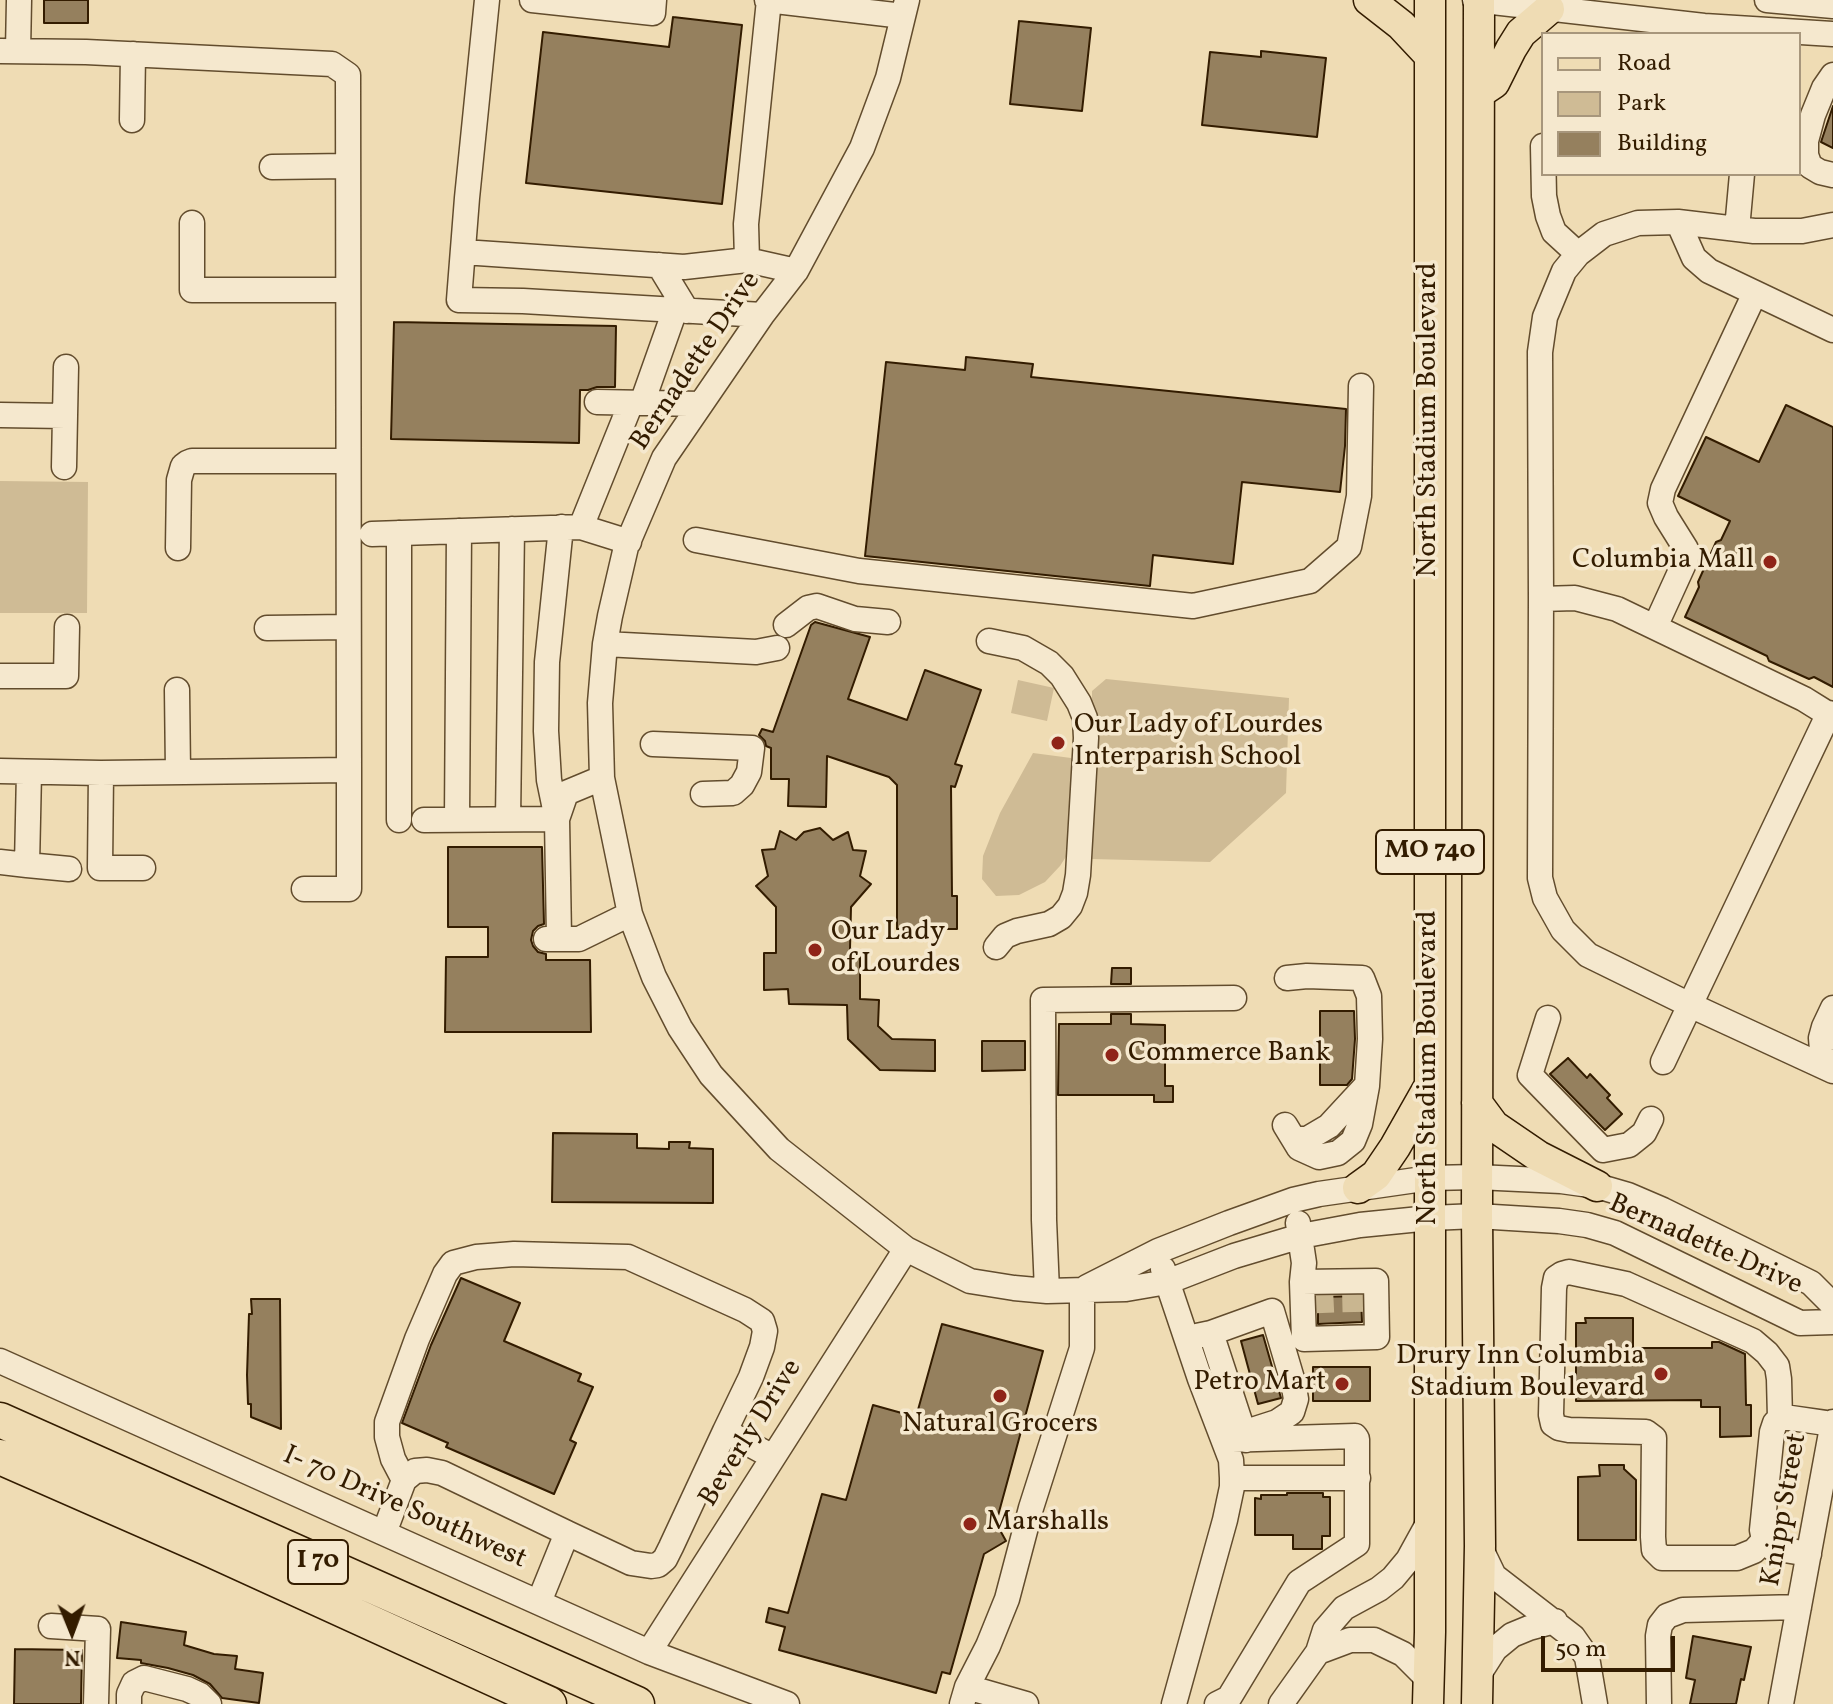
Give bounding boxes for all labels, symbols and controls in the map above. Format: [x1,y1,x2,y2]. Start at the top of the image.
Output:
legend [1541,32,1801,176]
text: Road [1617,47,1671,81]
text: Park [1617,87,1666,121]
text: Building [1617,127,1707,161]
street label: North Stadium Boulevard [1413,263,1447,577]
street label: Bernadette Drive [625,266,769,458]
place label: Columbia Mall [1572,545,1754,579]
marker: Columbia Mall [1761,553,1779,571]
place label: Our Lady of Lourdes Interparish School [1074,710,1323,776]
marker: Our Lady of Lourdes Interparish School [1049,734,1067,752]
road number: MO 740 [1376,830,1484,874]
street label: North Stadium Boulevard [1413,911,1447,1225]
place label: Our Lady of Lourdes [831,917,960,983]
marker: Our Lady of Lourdes [806,941,824,959]
place label: Commerce Bank [1128,1038,1330,1072]
marker: Commerce Bank [1103,1046,1121,1064]
street label: Bernadette Drive [1603,1188,1807,1304]
place label: Drury Inn Columbia Stadium Boulevard [1396,1341,1645,1407]
street label: Beverly Drive [693,1354,811,1514]
marker: Drury Inn Columbia Stadium Boulevard [1652,1365,1670,1383]
place label: Petro Mart [1193,1367,1326,1401]
marker: Petro Mart [1333,1375,1351,1393]
marker: Natural Grocers [991,1387,1009,1405]
place label: Natural Grocers [902,1409,1098,1443]
street label: Knipp Street [1756,1431,1816,1589]
street label: I- 70 Drive Southwest [277,1440,531,1578]
place label: Marshalls [986,1507,1109,1541]
marker: Marshalls [961,1515,979,1533]
road number: I 70 [288,1540,348,1584]
north arrow [32,1592,112,1672]
scale bar [1545,1620,1679,1670]
text: 50 m [1555,1633,1607,1667]
text: N [64,1641,81,1672]

